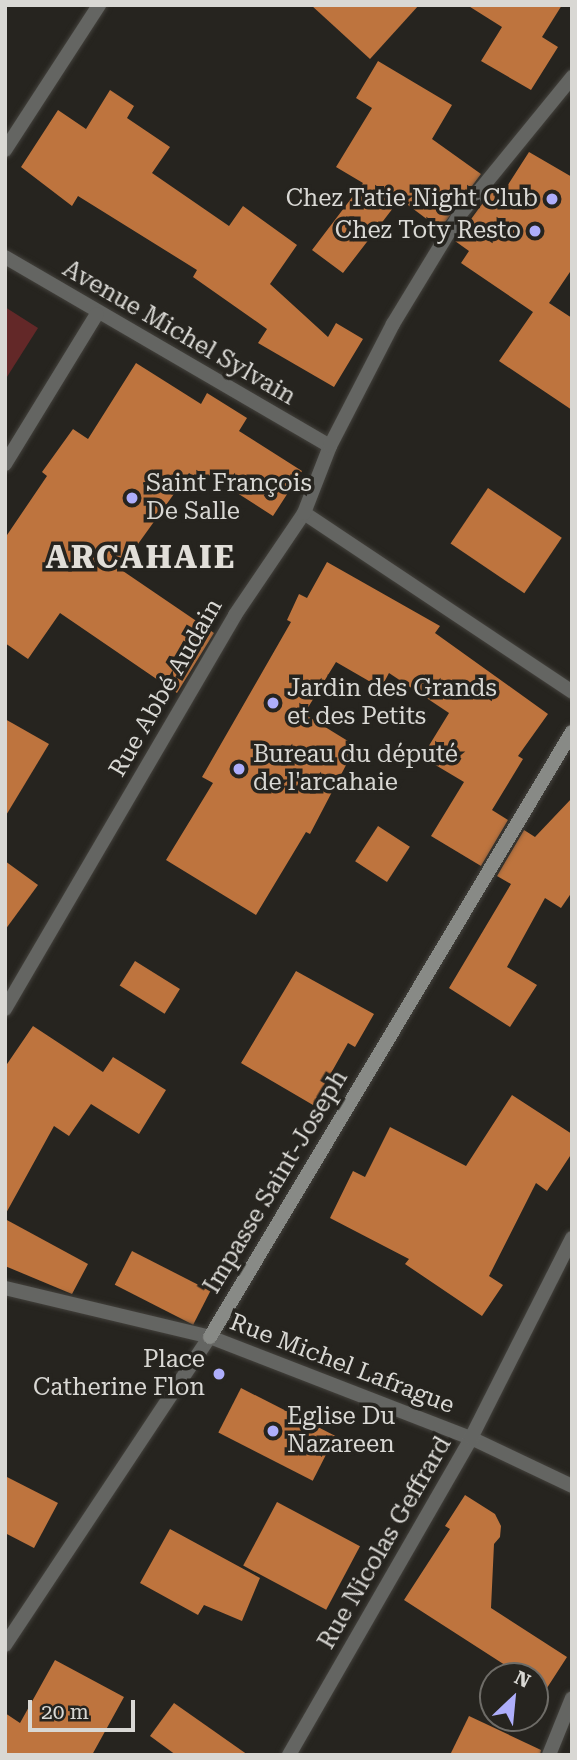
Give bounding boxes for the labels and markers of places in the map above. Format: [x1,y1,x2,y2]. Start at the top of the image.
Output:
place label: Chez Tatie Night Club [286,185,538,213]
marker: Chez Tatie Night Club [544,191,560,207]
place label: Chez Toty Resto [335,217,521,245]
marker: Chez Toty Resto [527,223,543,239]
place label: Saint François De Salle [146,470,312,526]
marker: Saint François De Salle [124,490,140,506]
place label: Jardin des Grands et des Petits [287,675,497,731]
marker: Jardin des Grands et des Petits [265,695,281,711]
place label: Bureau du député de l'arcahaie [253,741,458,797]
marker: Bureau du député de l'arcahaie [231,761,247,777]
place label: Place Catherine Flon [33,1346,205,1402]
marker: Place Catherine Flon [211,1366,227,1382]
place label: Eglise Du Nazareen [287,1403,395,1459]
marker: Eglise Du Nazareen [265,1423,281,1439]

